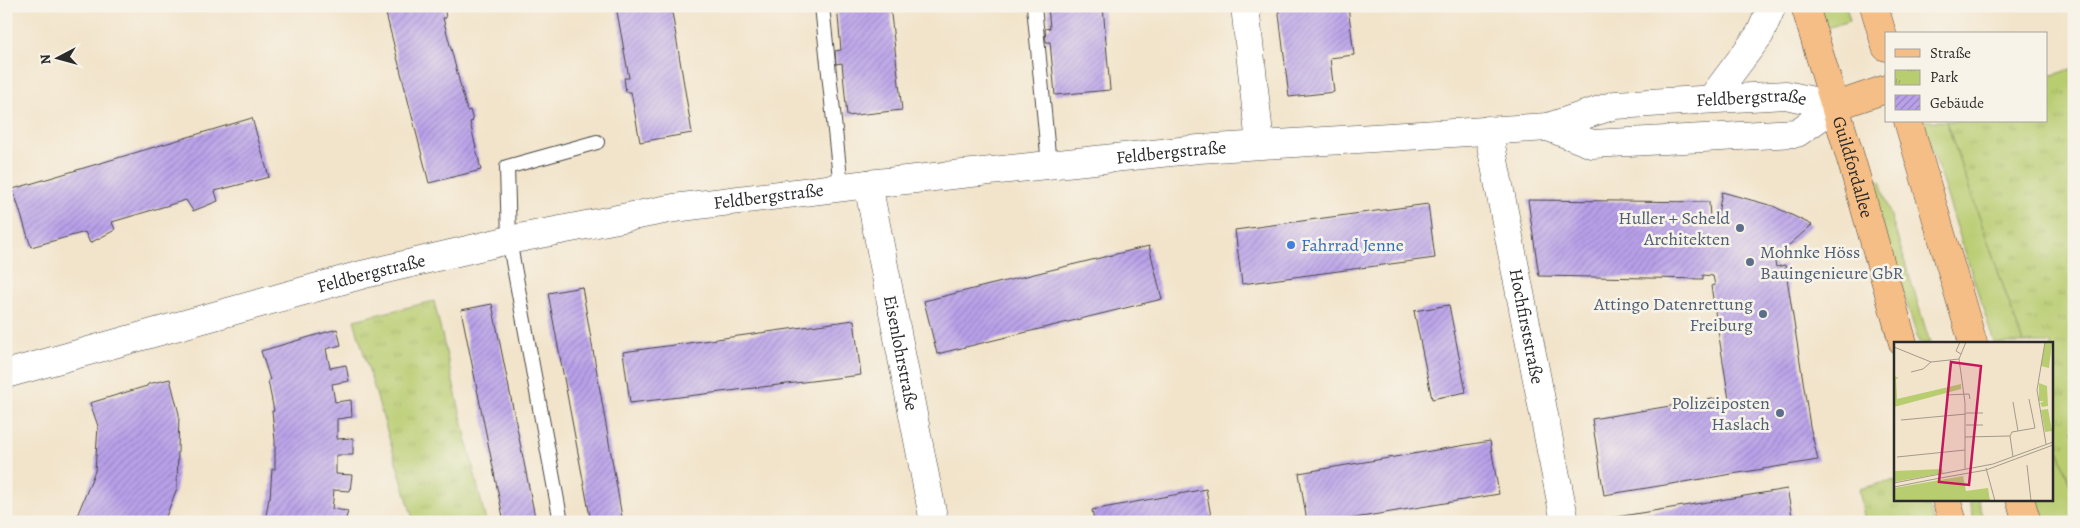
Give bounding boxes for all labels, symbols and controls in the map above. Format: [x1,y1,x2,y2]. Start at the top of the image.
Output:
north arrow [32,32,82,82]
legend [1885,32,2048,122]
text: Straße [1930,43,1971,63]
text: N [36,53,56,65]
text: Park [1930,67,1959,87]
street label: Feldbergstraße [1696,83,1809,112]
text: Gebäude [1930,93,1984,113]
street label: Guildfordallee [1827,113,1879,221]
street label: Feldbergstraße [1115,135,1227,170]
street label: Feldbergstraße [712,178,825,215]
place label: Huller + Scheld Architekten [1618,206,1730,251]
marker: Huller + Scheld Architekten [1734,222,1746,234]
place label: Fahrrad Jenne [1301,233,1404,257]
marker: Fahrrad Jenne [1285,239,1297,251]
place label: Mohnke Höss Bauingenieure GbR [1760,240,1904,285]
street label: Feldbergstraße [314,248,428,299]
marker: Mohnke Höss Bauingenieure GbR [1744,256,1756,268]
street label: Hochfirststraße [1503,266,1550,386]
place label: Attingo Datenrettung Freiburg [1593,292,1753,337]
street label: Eisenlohrstraße [878,293,924,413]
marker: Attingo Datenrettung Freiburg [1757,308,1769,320]
inset map [1894,342,2052,500]
place label: Polizeiposten Haslach [1671,391,1770,436]
marker: Polizeiposten Haslach [1774,407,1786,419]

